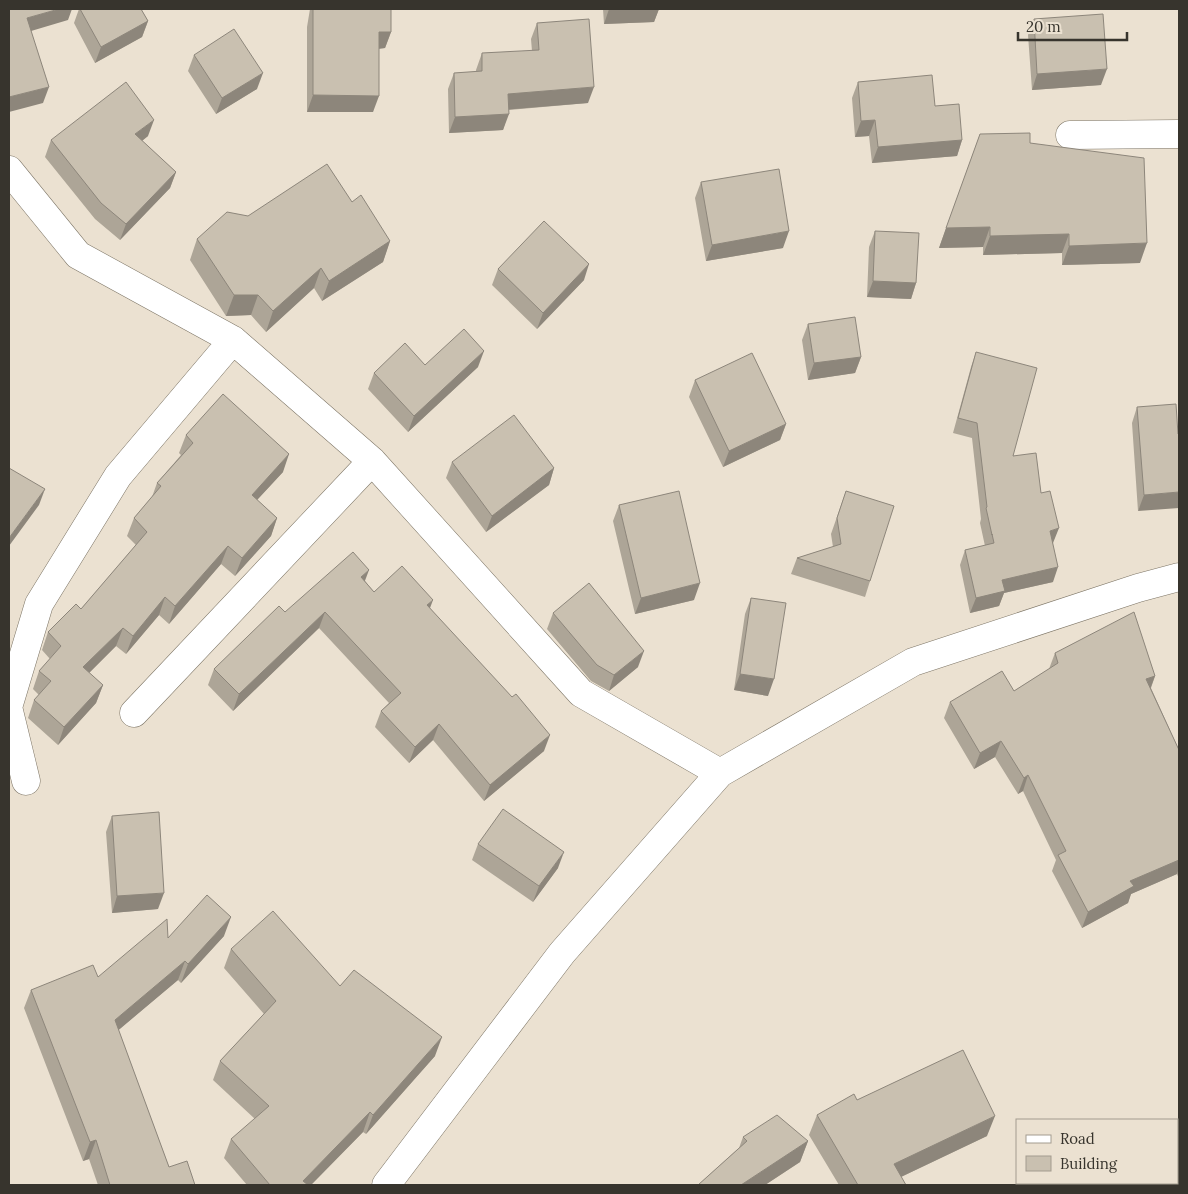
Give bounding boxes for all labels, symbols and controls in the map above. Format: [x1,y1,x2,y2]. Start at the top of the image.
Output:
scale bar [1018,10,1127,42]
text: 20 m [1026,17,1061,36]
legend [1016,1119,1178,1184]
text: Road [1060,1129,1095,1148]
text: Building [1060,1154,1118,1173]

